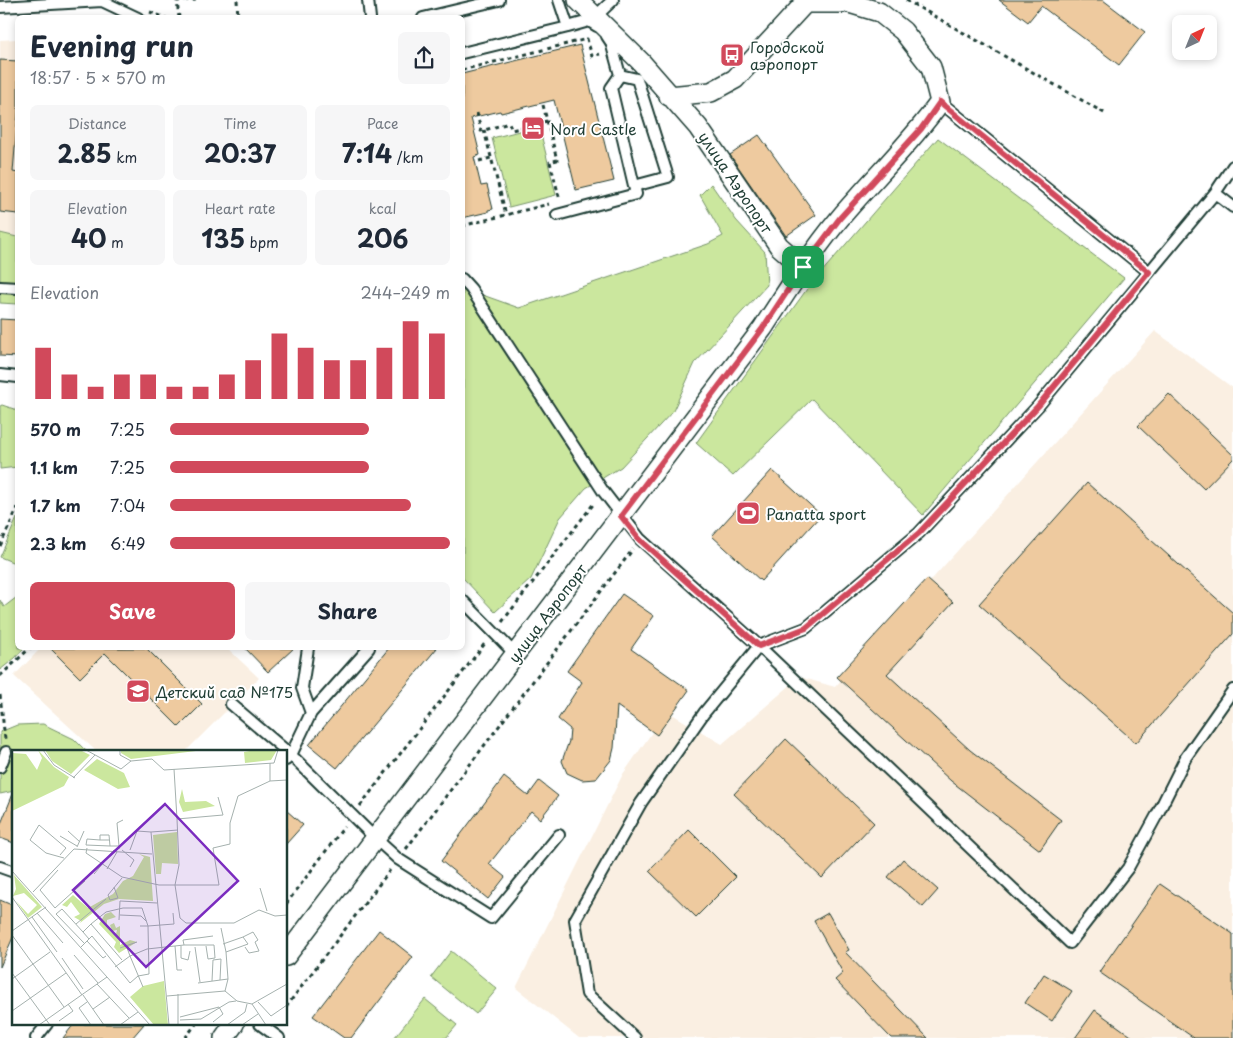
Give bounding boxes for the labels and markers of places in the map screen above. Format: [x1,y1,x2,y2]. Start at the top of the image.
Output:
place label: Городской аэропорт [750,35,825,75]
bus stop icon: Городской аэропорт [719,42,745,68]
hotel icon: Nord Castle [520,115,546,141]
place label: Nord Castle [550,117,637,140]
pin [782,246,824,288]
sports icon: Panatta sport [735,500,761,526]
place label: Panatta sport [766,502,866,525]
school or university icon: Детский сад №175 [125,678,151,704]
place label: Детский сад №175 [155,680,293,703]

